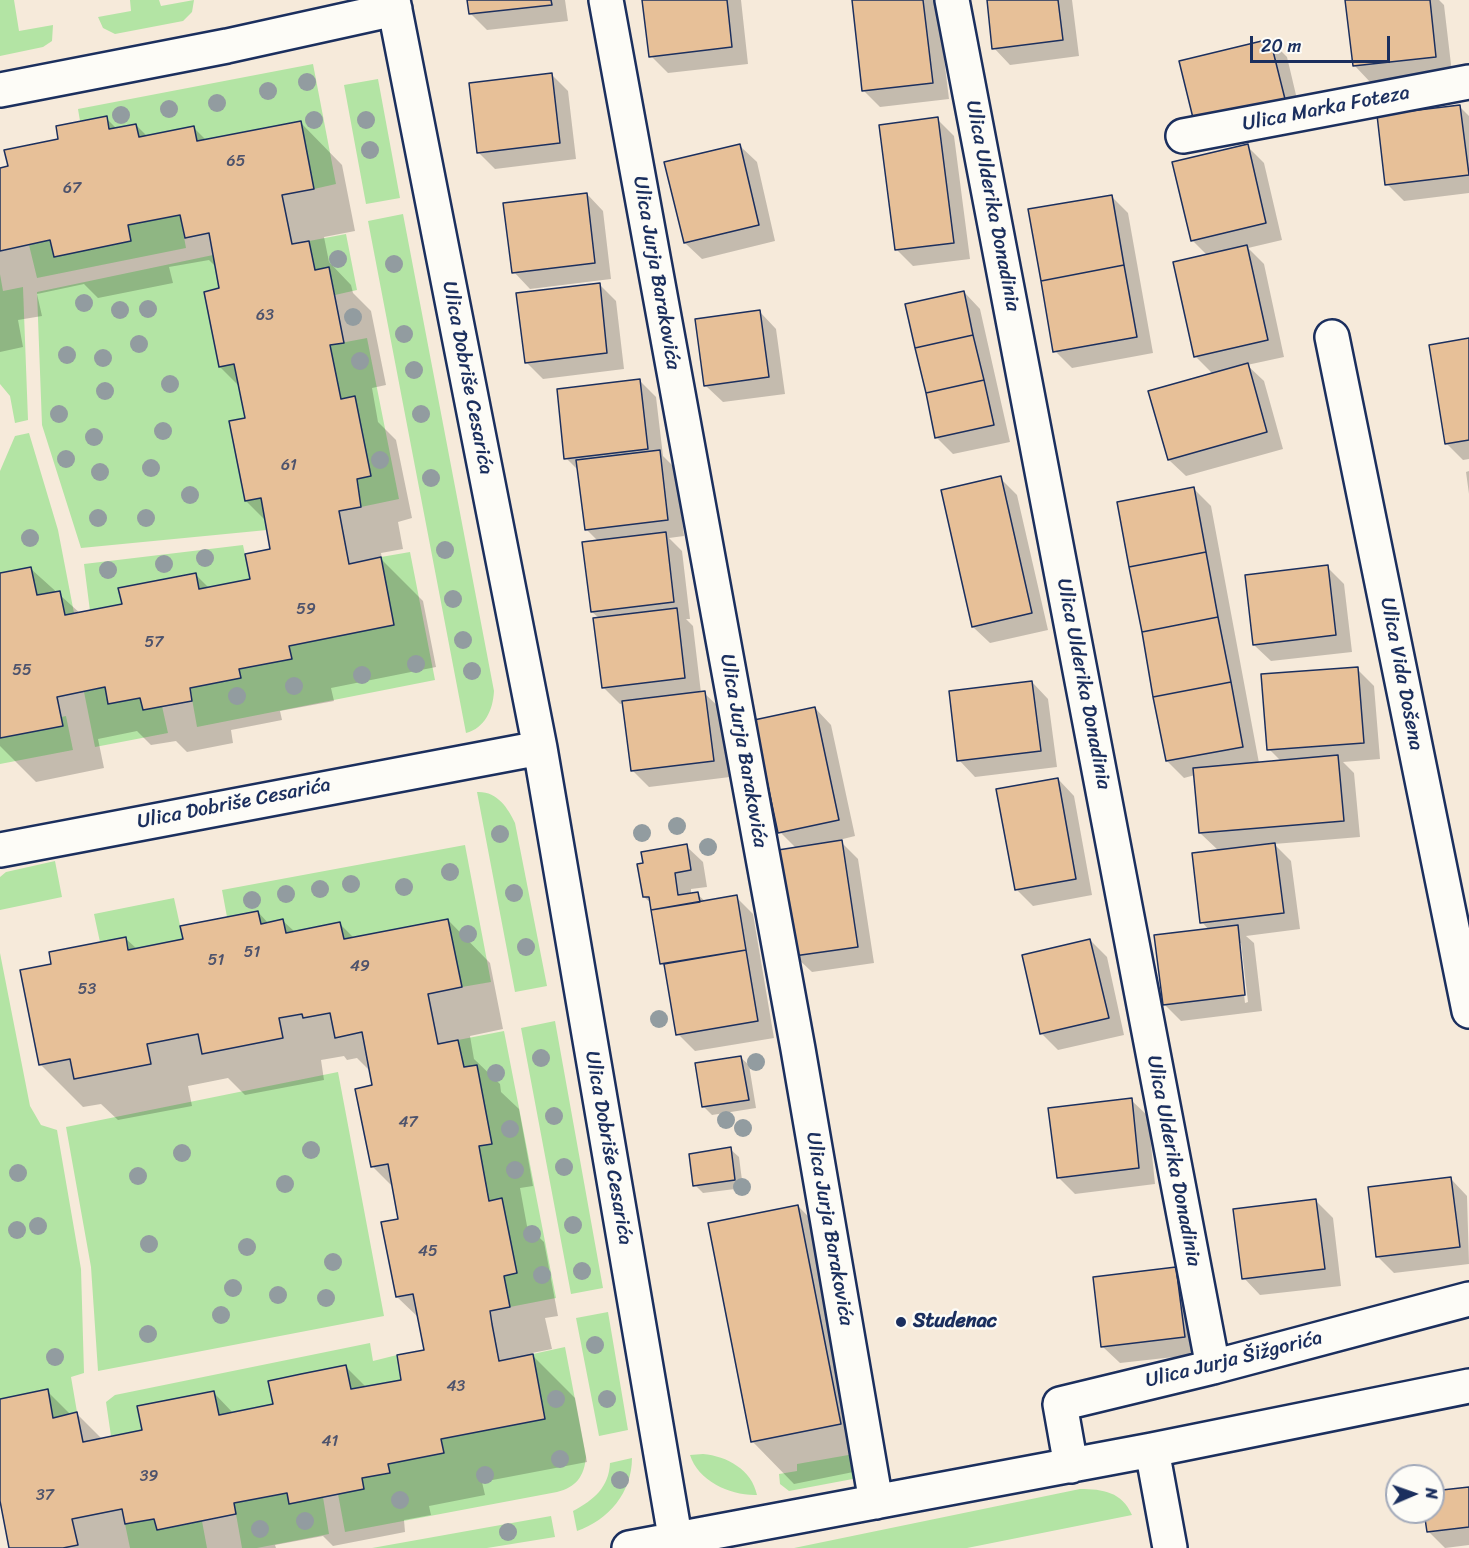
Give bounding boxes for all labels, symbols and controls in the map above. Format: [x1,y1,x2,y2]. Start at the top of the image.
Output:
scale bar [1253,24,1392,62]
text: 20 m [1261,30,1301,62]
street label: Ulica Marka Foteza [1240,81,1412,137]
street label: Ulica Ulderika Donadinia [960,98,1024,314]
house number: 65 [227,152,245,172]
street label: Ulica Jurja Barakovića [627,174,685,372]
house number: 67 [63,179,81,199]
street label: Ulica Dobriše Cesarića [436,279,498,477]
house number: 63 [256,306,274,326]
house number: 61 [281,456,297,476]
street label: Ulica Ulderika Donadinia [1051,576,1115,792]
street label: Ulica Vida Došena [1374,595,1428,753]
house number: 59 [296,600,316,620]
house number: 57 [145,633,163,653]
street label: Ulica Jurja Barakovića [714,652,772,850]
house number: 55 [12,661,32,681]
street label: Ulica Dobriše Cesarića [135,773,333,835]
house number: 51 [244,943,260,963]
house number: 51 [208,951,224,971]
house number: 49 [350,957,370,977]
house number: 53 [78,980,96,1000]
street label: Ulica Dobriše Cesarića [579,1049,637,1247]
street label: Ulica Ulderika Donadinia [1141,1053,1205,1269]
house number: 47 [398,1113,418,1133]
street label: Ulica Jurja Barakovića [800,1130,858,1328]
house number: 45 [418,1242,438,1262]
place label: Studenac [913,1310,997,1334]
marker: Studenac [894,1315,908,1329]
street label: Ulica Jurja Šižgorića [1143,1326,1325,1394]
house number: 43 [447,1377,465,1397]
house number: 41 [322,1432,338,1452]
north arrow [1385,1464,1445,1524]
house number: 39 [140,1467,158,1487]
house number: 37 [36,1486,54,1506]
text: N [1417,1487,1446,1499]

